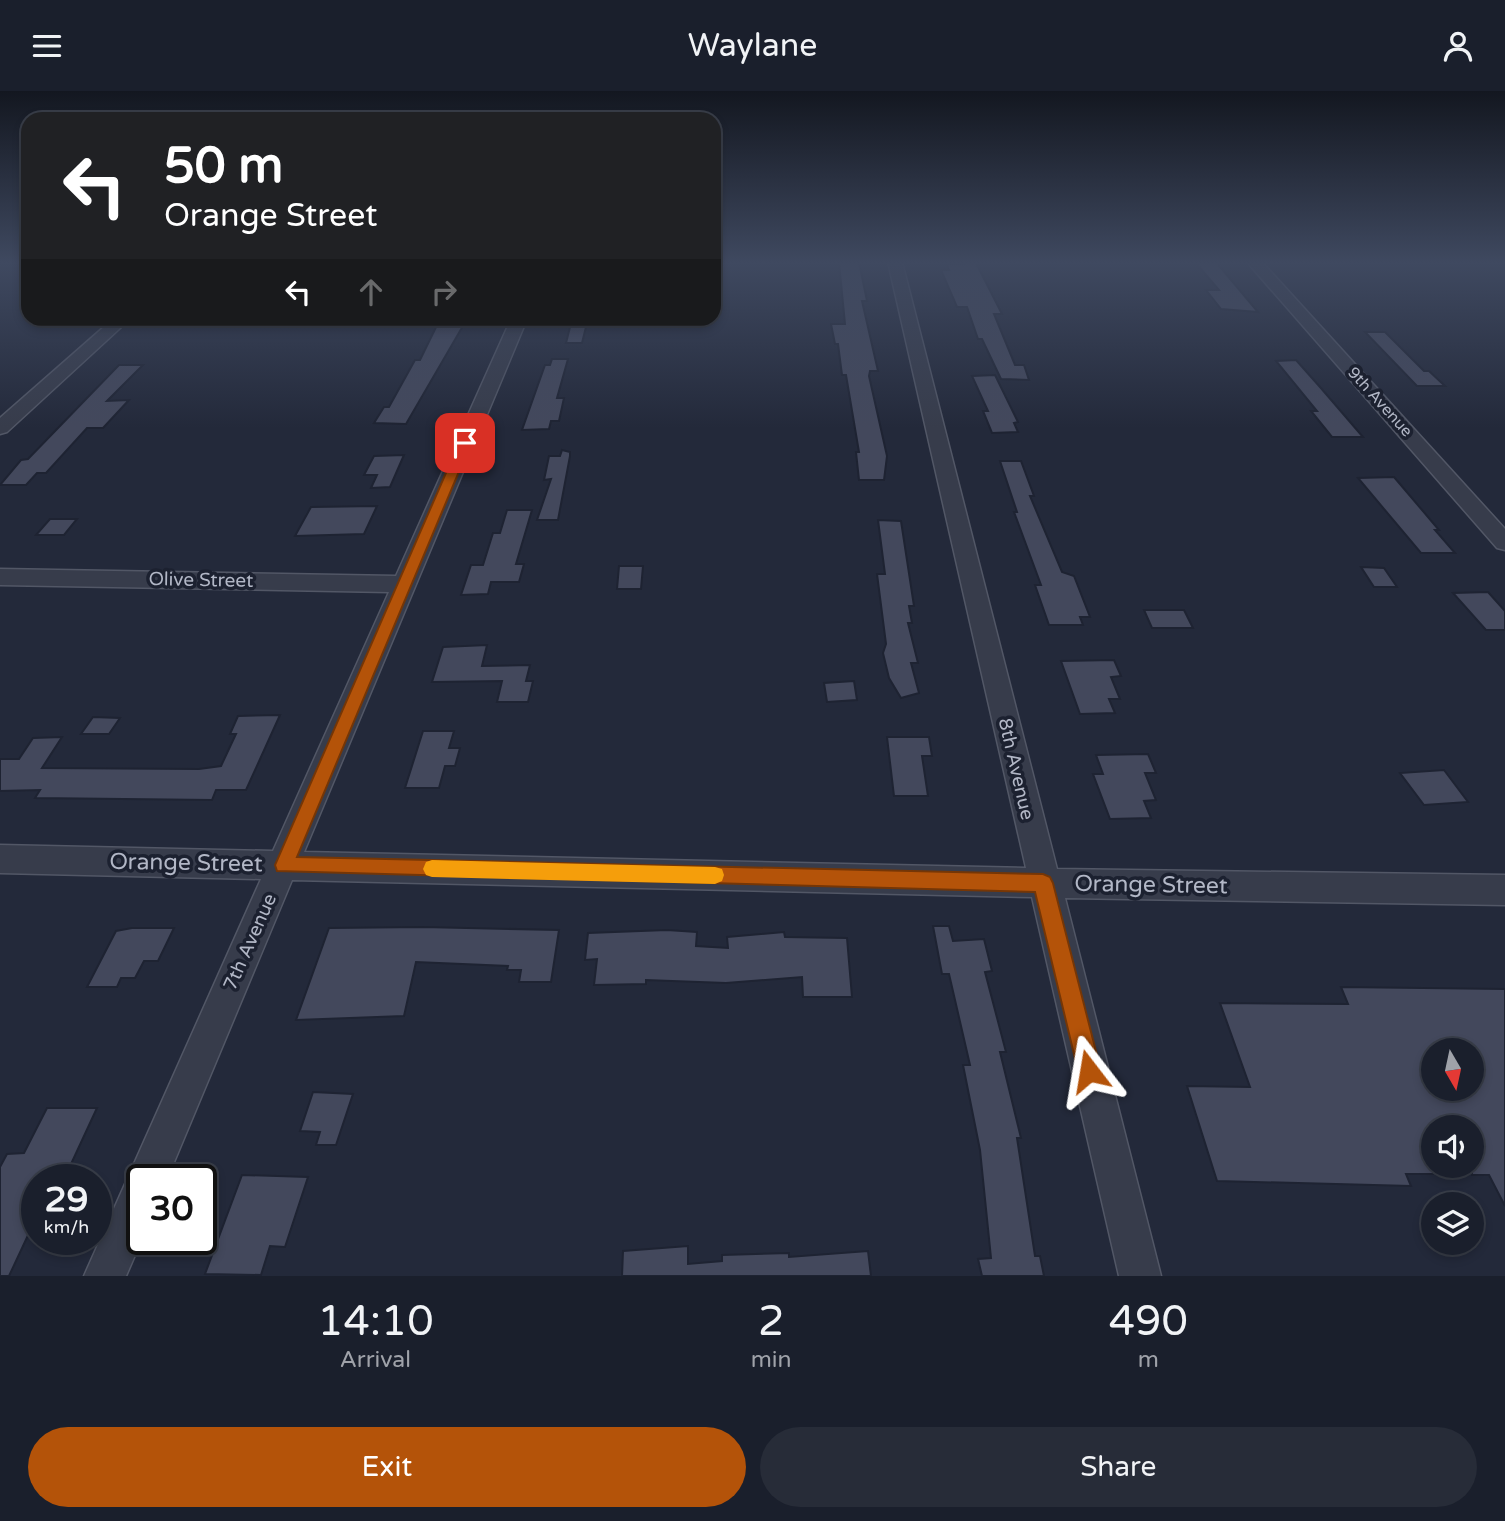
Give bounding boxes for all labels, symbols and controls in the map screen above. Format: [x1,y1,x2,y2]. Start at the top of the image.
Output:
icon: menu [28,27,66,65]
text: Waylane [688,27,817,65]
icon: person [1439,27,1477,65]
text: 50 m [164,137,283,196]
icon: left [49,140,140,231]
text: Orange Street [164,197,378,235]
icon: left [279,273,317,311]
icon: ahead [352,273,390,311]
icon: right [425,273,463,311]
street label: 9th Avenue [1343,363,1417,441]
pin [435,413,495,473]
icon: arrive [446,424,484,462]
street label: Olive Street [148,568,254,592]
street label: 8th Avenue [994,716,1038,822]
street label: Orange Street [109,848,263,878]
street label: Orange Street [1074,870,1228,900]
street label: 7th Avenue [219,890,281,994]
position arrow [1052,1034,1126,1108]
north arrow [1421,1038,1484,1101]
map controls [1421,1038,1484,1255]
button: sound [1421,1115,1484,1178]
speed limit sign: 30 [126,1164,217,1255]
text: 29 [45,1179,88,1221]
button: layers [1421,1192,1484,1255]
text: km/h [44,1216,89,1238]
text: 14:10 [317,1296,434,1347]
text: 2 [758,1296,784,1347]
text: 490 [1109,1296,1188,1347]
text: Arrival [340,1346,411,1374]
text: min [751,1346,792,1374]
text: m [1138,1346,1159,1374]
button: Exit [28,1427,746,1507]
button: Share [760,1427,1477,1507]

